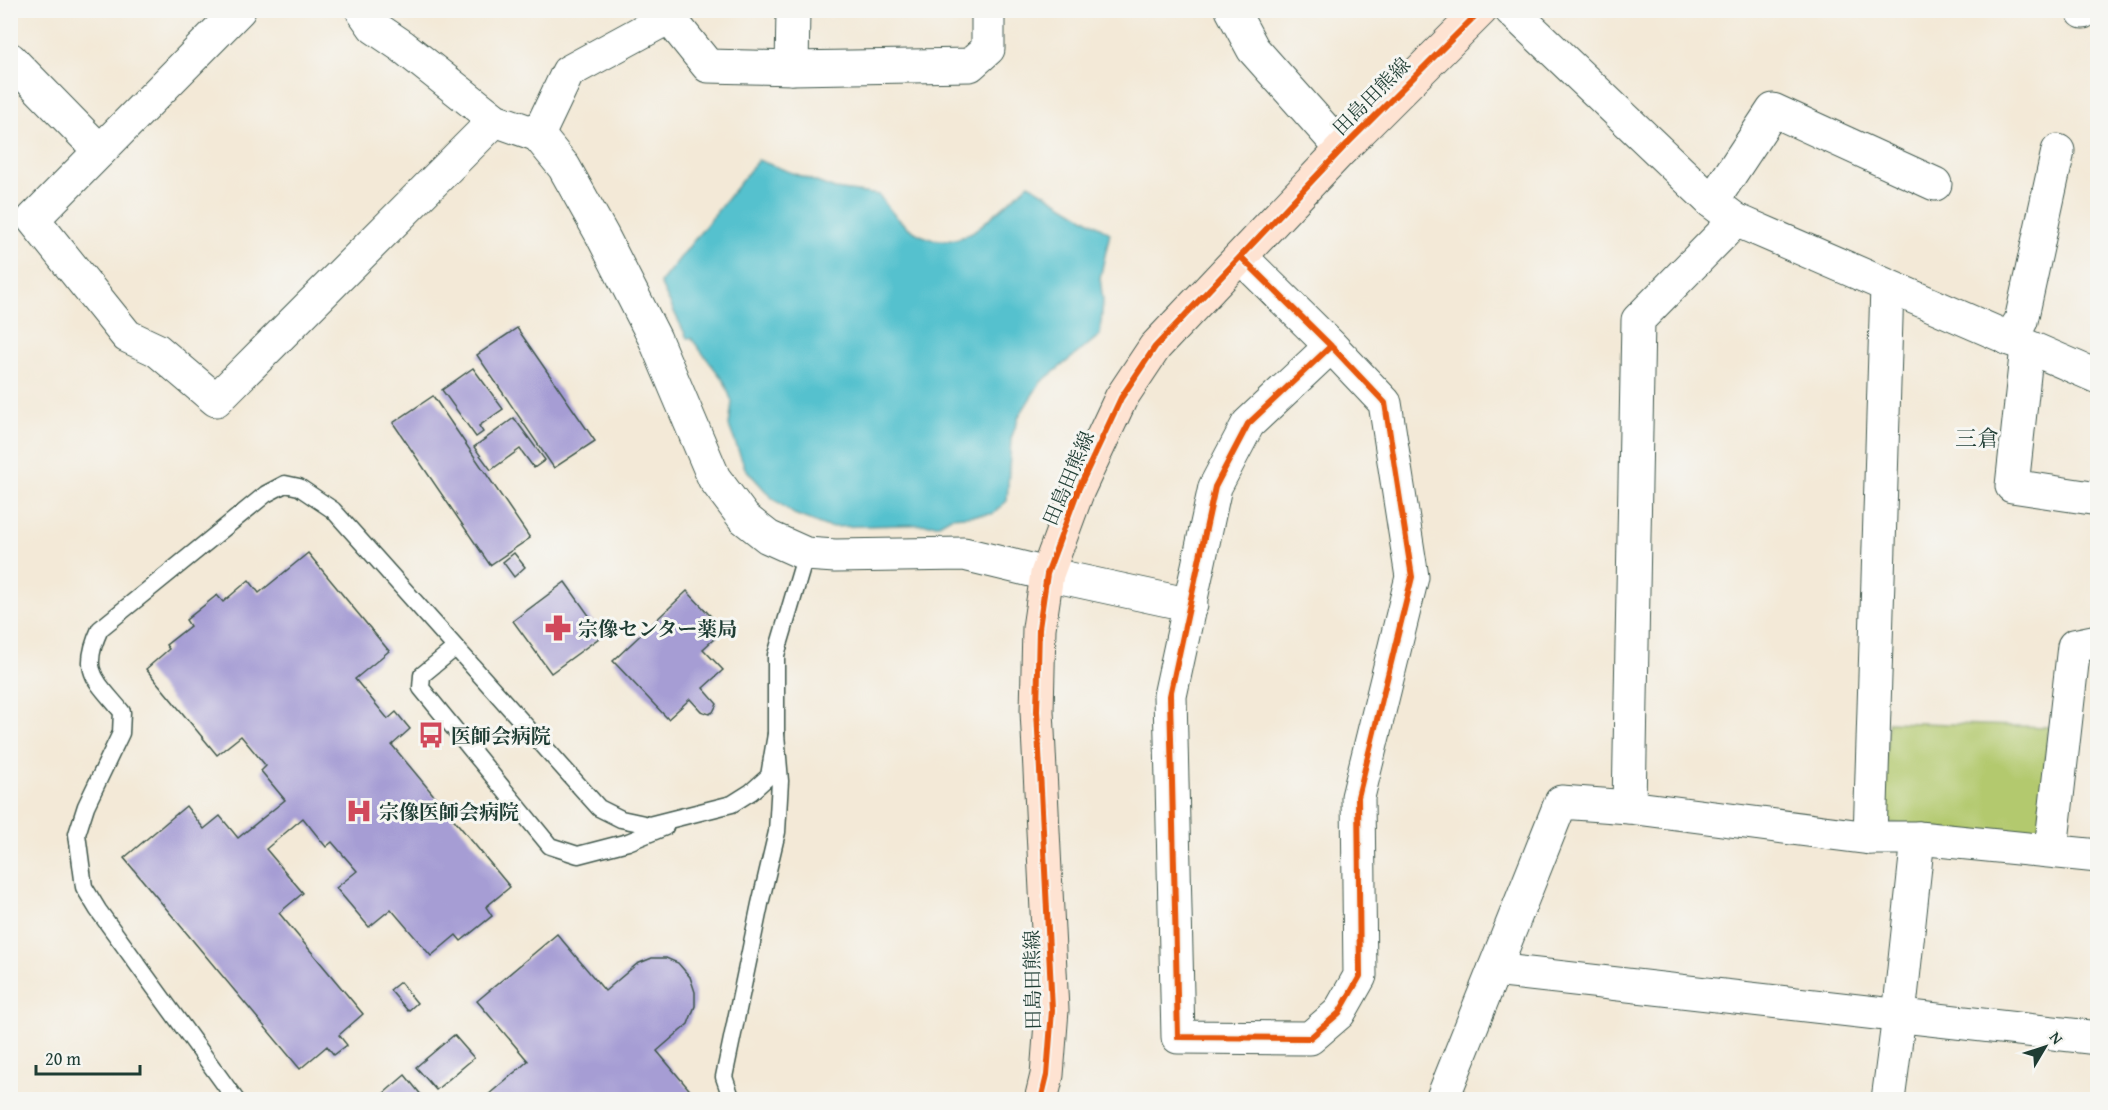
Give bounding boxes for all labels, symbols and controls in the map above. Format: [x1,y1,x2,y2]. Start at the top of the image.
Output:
street label: 田島田熊線 [1325,50,1417,142]
district label: 三倉 [1955,422,1999,454]
street label: 田島田熊線 [1035,426,1101,530]
pharmacy icon: 宗像センター薬局 [543,613,573,643]
place label: 宗像センター薬局 [578,614,737,643]
bus stop icon: 医師会病院 [416,720,446,750]
place label: 医師会病院 [451,721,551,750]
hospital icon: 宗像医師会病院 [344,796,374,826]
place label: 宗像医師会病院 [379,797,519,826]
street label: 田島田熊線 [1017,930,1047,1030]
north arrow [2015,1017,2075,1077]
text: N [2044,1026,2070,1050]
scale bar [36,1038,140,1076]
text: 20 m [45,1045,81,1072]

